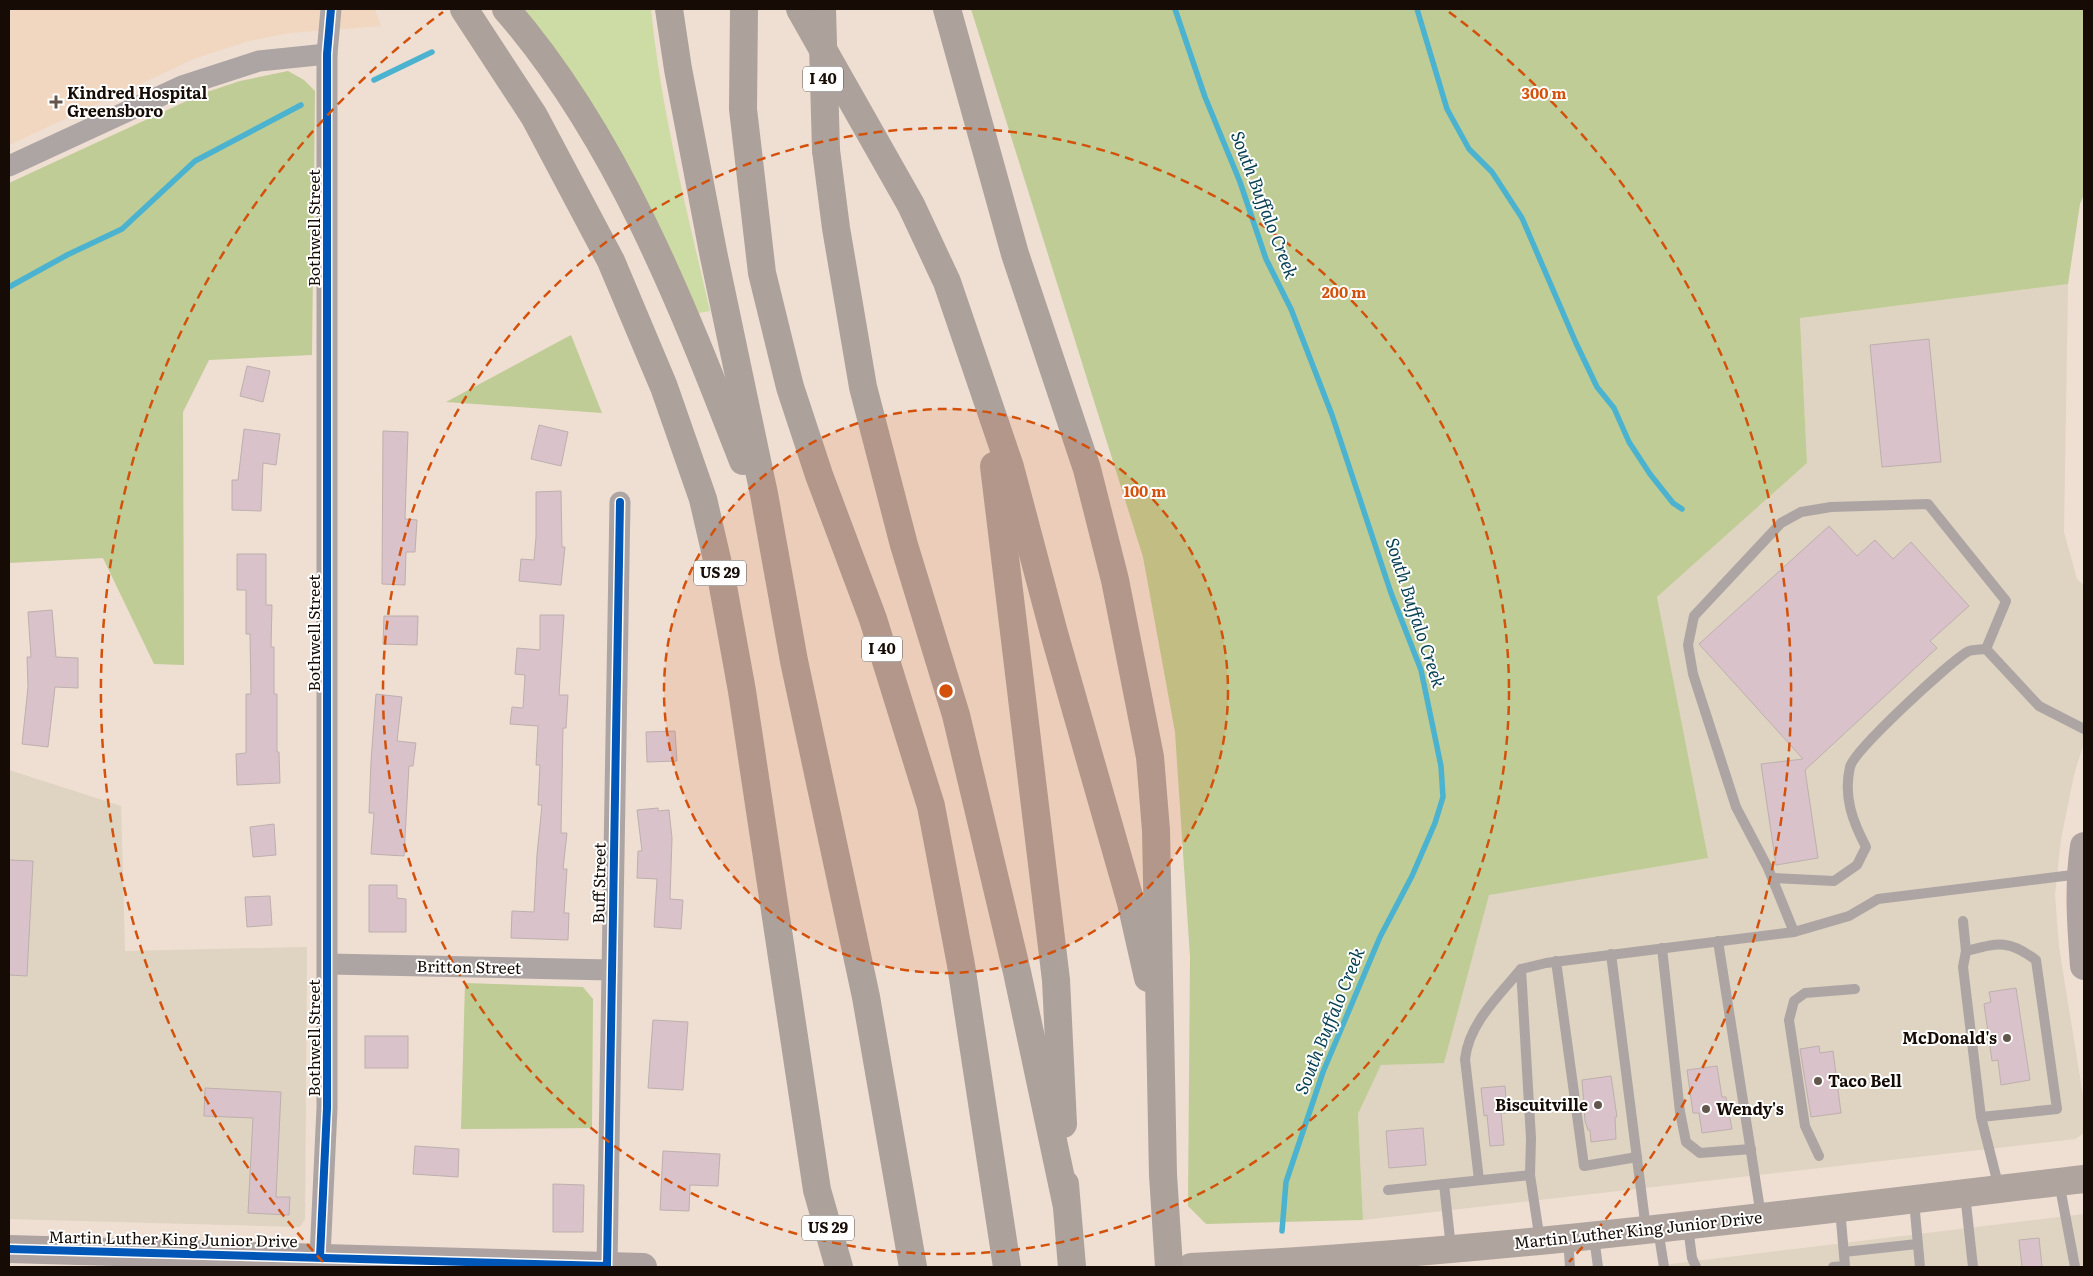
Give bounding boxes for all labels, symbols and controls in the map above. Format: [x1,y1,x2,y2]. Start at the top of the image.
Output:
road number: I 40 [803,66,843,92]
place label: Kindred Hospital Greensboro [67,80,208,122]
text: 300 m [1522,81,1566,104]
marker: Kindred Hospital Greensboro [49,95,63,109]
water label: South Buffalo Creek [1225,127,1306,282]
street label: Bothwell Street [301,169,325,287]
text: 200 m [1322,280,1366,303]
text: 100 m [1124,479,1166,502]
water label: South Buffalo Creek [1379,534,1453,691]
road number: US 29 [694,560,746,586]
street label: Bothwell Street [301,574,325,692]
road number: I 40 [862,636,902,662]
centre of rings [937,682,955,700]
street label: Buff Street [585,842,611,924]
water label: South Buffalo Creek [1287,943,1370,1098]
street label: Britton Street [417,953,522,979]
street label: Bothwell Street [301,979,325,1097]
place label: McDonald's [1902,1025,1997,1049]
marker: McDonald's [2001,1032,2013,1044]
place label: Taco Bell [1828,1068,1902,1092]
marker: Taco Bell [1812,1075,1824,1087]
place label: Biscuitville [1495,1092,1588,1116]
place label: Wendy's [1716,1096,1784,1120]
marker: Biscuitville [1592,1099,1604,1111]
marker: Wendy's [1700,1103,1712,1115]
street label: Martin Luther King Junior Drive [1513,1204,1763,1254]
road number: US 29 [802,1216,854,1240]
street label: Martin Luther King Junior Drive [48,1224,298,1252]

